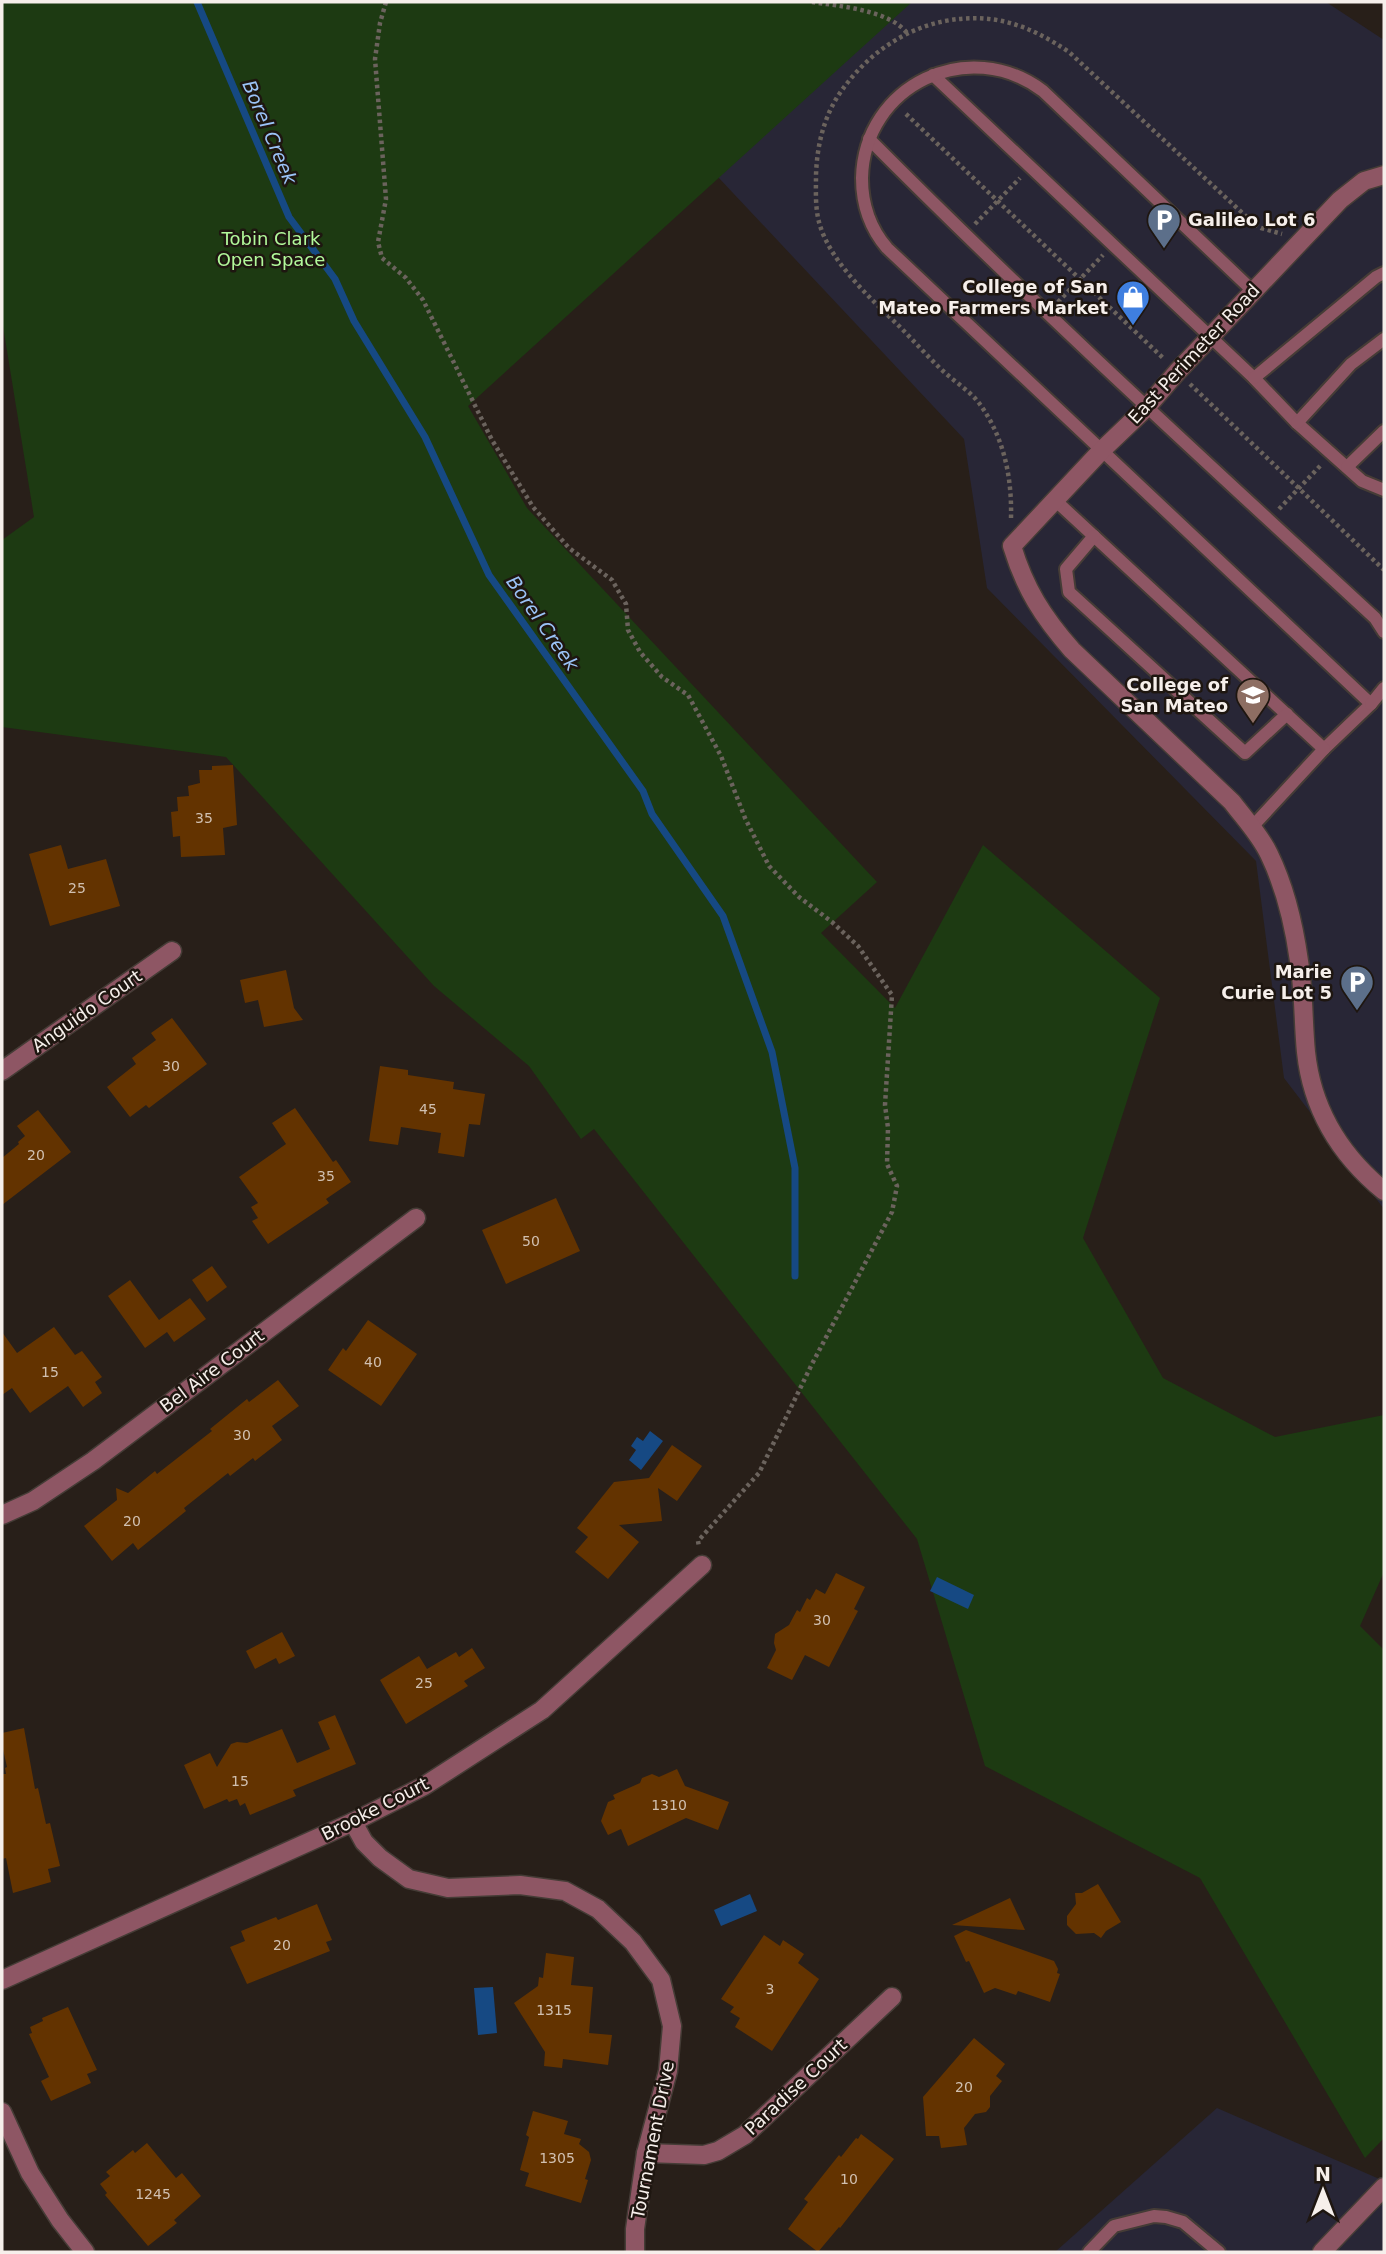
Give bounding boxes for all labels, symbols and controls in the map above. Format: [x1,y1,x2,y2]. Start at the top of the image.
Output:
water label: Borel Creek [238,77,302,188]
parking icon: Galileo Lot 6 [1145,201,1183,250]
place label: Galileo Lot 6 [1188,209,1316,230]
park label: Tobin Clark Open Space [217,228,325,270]
place label: College of San Mateo Farmers Market [878,276,1108,318]
shop icon: College of San Mateo Farmers Market [1114,278,1152,327]
street label: East Perimeter Road [1123,279,1264,428]
water label: Borel Creek [502,571,584,676]
place label: College of San Mateo [1121,674,1228,716]
school or university icon: College of San Mateo [1234,676,1272,725]
house number: 35 [195,810,213,826]
house number: 25 [68,880,86,896]
place label: Marie Curie Lot 5 [1221,961,1332,1003]
parking icon: Marie Curie Lot 5 [1338,963,1376,1012]
street label: Anguido Court [28,965,146,1056]
house number: 30 [162,1058,180,1074]
house number: 45 [419,1101,437,1117]
house number: 20 [27,1147,45,1163]
house number: 35 [317,1168,335,1184]
house number: 50 [522,1233,540,1249]
street label: Bel Aire Court [156,1325,268,1417]
house number: 40 [364,1354,382,1370]
house number: 15 [41,1364,59,1380]
house number: 30 [233,1427,251,1443]
house number: 20 [123,1513,141,1529]
house number: 30 [813,1612,831,1628]
house number: 25 [415,1675,433,1691]
house number: 15 [231,1773,249,1789]
street label: Brooke Court [318,1773,432,1845]
house number: 1310 [651,1797,687,1813]
house number: 20 [273,1937,291,1953]
house number: 3 [766,1981,774,1997]
house number: 1315 [536,2002,572,2018]
street label: Paradise Court [740,2034,851,2139]
street label: Tournament Drive [627,2059,678,2222]
house number: 20 [955,2079,973,2095]
house number: 1305 [539,2150,575,2166]
north arrow [1288,2156,1358,2226]
text: N [1315,2163,1331,2185]
house number: 10 [840,2171,858,2187]
house number: 1245 [135,2186,171,2202]

